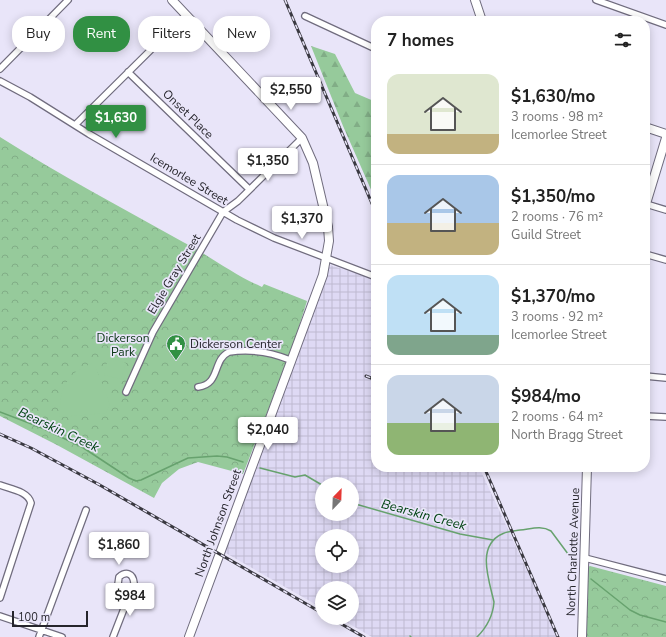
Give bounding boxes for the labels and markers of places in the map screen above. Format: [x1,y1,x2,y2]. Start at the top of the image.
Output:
pin: $2,550 [258,77,324,111]
pin: $1,630 [83,105,149,139]
pin: $1,350 [235,148,301,182]
pin: $1,370 [269,206,335,240]
public building icon: Dickerson Center [165,333,187,361]
place label: Dickerson Center [190,336,282,352]
pin: $2,040 [235,417,301,451]
pin: $1,860 [86,532,152,566]
pin: $984 [106,583,154,617]

